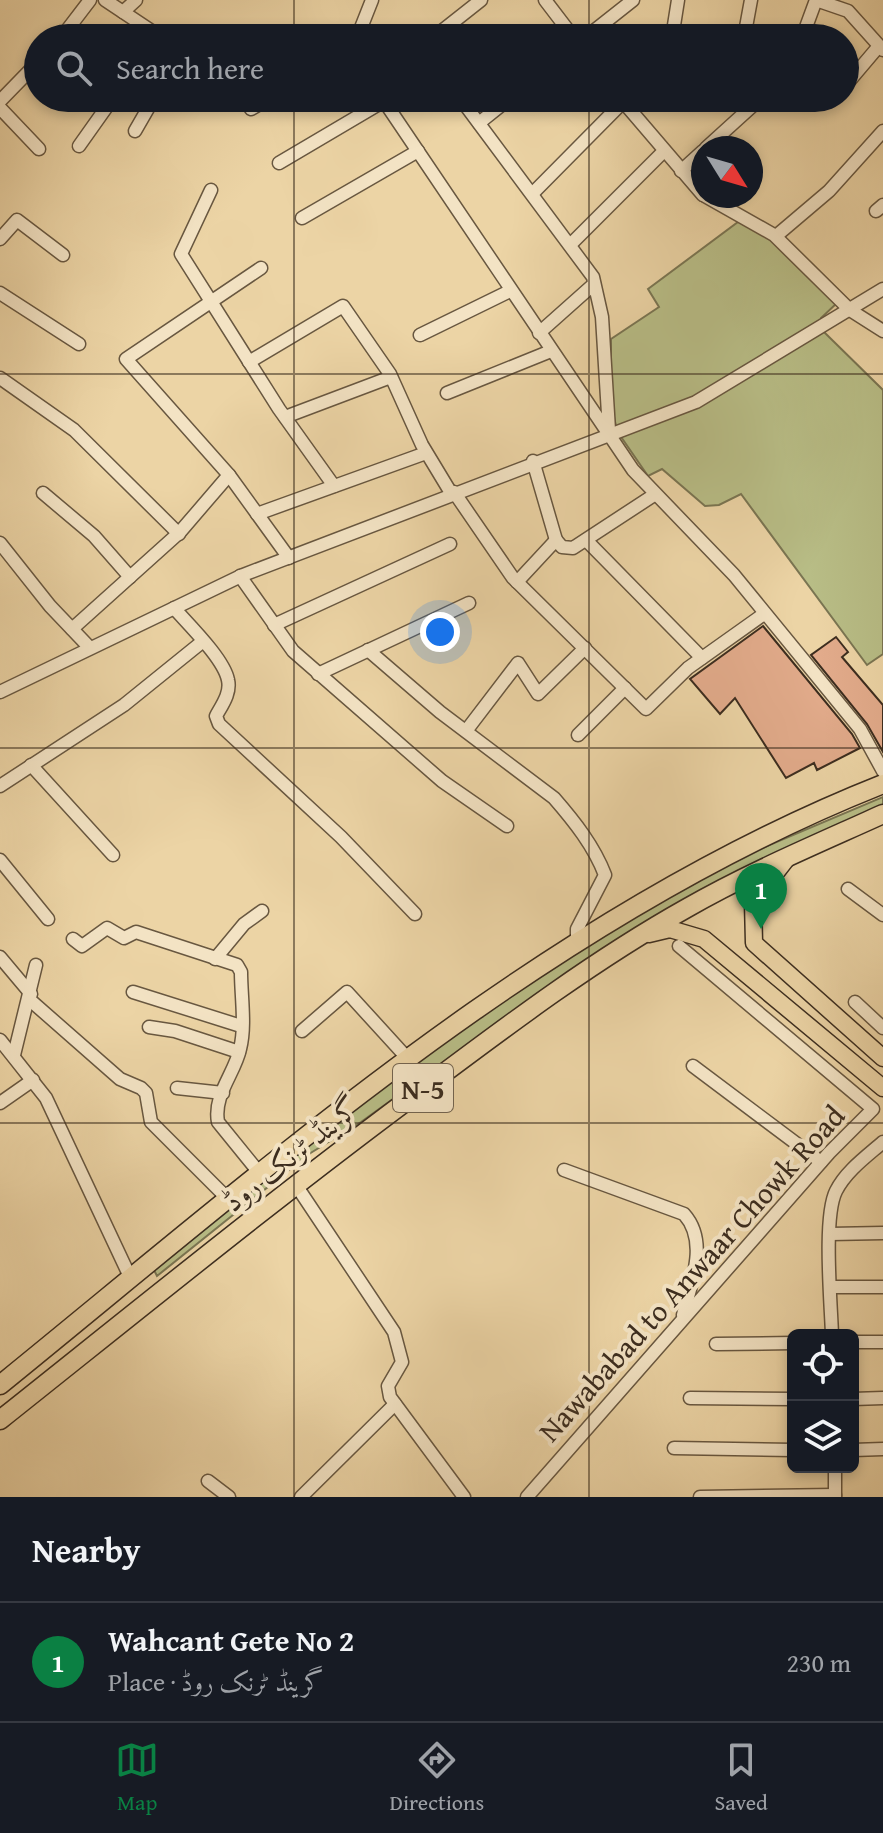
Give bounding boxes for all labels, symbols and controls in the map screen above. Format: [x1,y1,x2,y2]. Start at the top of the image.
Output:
search box [24,24,859,112]
icon: search [52,46,96,90]
text: Search here [116,46,264,90]
north arrow [691,136,763,208]
your location [420,612,460,652]
pin: 1 [735,863,787,929]
road number: N-5 [393,1064,453,1112]
street label: گرینڈ ٹرنک روڈ [213,1086,369,1222]
street label: Nawababad to Anwaar Chowk Road [527,1095,855,1451]
map controls [787,1329,859,1473]
button: locate [787,1329,859,1401]
button: layers [787,1401,859,1473]
text: Nearby [32,1525,141,1574]
text: Wahcant Gete No 2 [108,1618,354,1662]
text: 1 [51,1643,65,1682]
text: 230 m [786,1643,851,1682]
text: Place · گرینڈ ٹرنک روڈ [108,1662,324,1701]
tab: Map [115,1738,159,1818]
tab: Directions [390,1738,484,1818]
tab: Saved [715,1738,768,1818]

